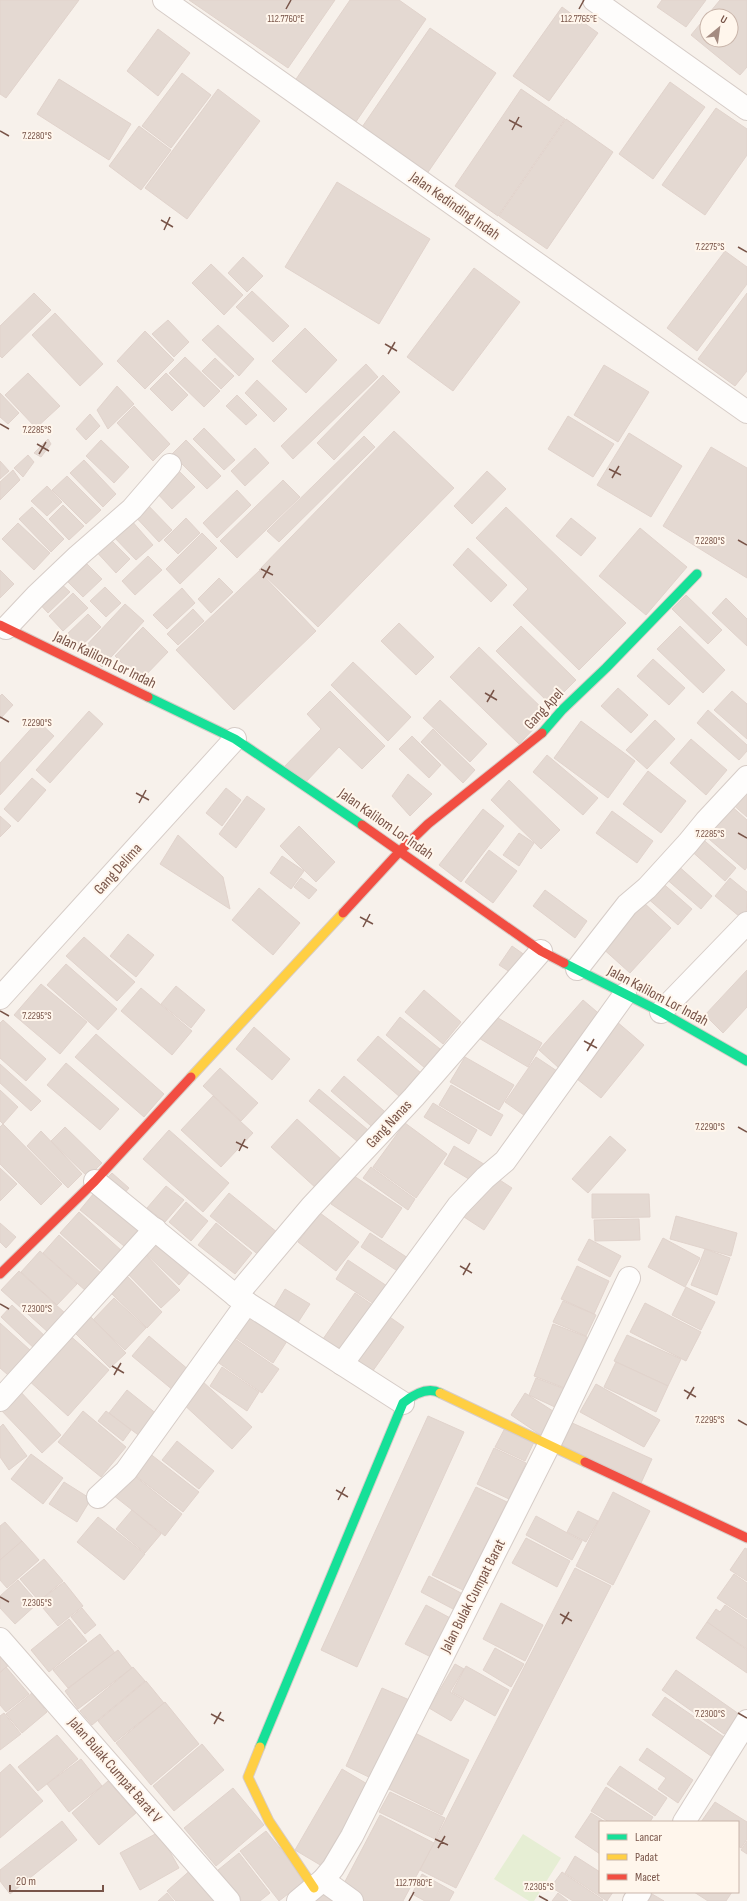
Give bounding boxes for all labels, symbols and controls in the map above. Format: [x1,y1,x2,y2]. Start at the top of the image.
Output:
north arrow [699,8,739,48]
text: 112.7760°E [268,13,304,25]
text: 112.7765°E [561,13,597,25]
text: U [718,13,729,27]
text: 7.2280°S [22,130,52,142]
street label: Jalan Kedinding Indah [405,167,504,244]
text: 7.2275°S [696,241,724,253]
text: 7.2285°S [22,424,52,436]
text: 7.2280°S [695,535,725,547]
street label: Jalan Kalilom Lor Indah [50,627,159,693]
street label: Gang Apel [520,684,568,734]
text: 7.2290°S [22,717,52,729]
street label: Jalan Kalilom Lor Indah [334,784,437,864]
text: 7.2285°S [695,828,725,840]
street label: Gang Delima [90,839,146,899]
street label: Jalan Kalilom Lor Indah [603,961,712,1031]
text: 7.2295°S [22,1010,52,1022]
street label: Gang Nanas [362,1096,416,1152]
text: 7.2290°S [695,1121,725,1133]
text: 7.2300°S [22,1303,52,1315]
text: 7.2295°S [695,1414,725,1426]
street label: Jalan Bulak Cumpat Barat [436,1536,510,1657]
text: 7.2305°S [22,1597,52,1609]
text: 7.2300°S [695,1708,725,1720]
street label: Jalan Bulak Cumpat Barat V [63,1712,166,1827]
legend [599,1821,739,1893]
text: Lancar [635,1830,662,1845]
text: Padat [635,1850,658,1865]
scale bar [10,1867,103,1893]
text: Macet [635,1870,660,1885]
text: 20 m [16,1874,36,1889]
text: 112.7780°E [396,1877,432,1889]
text: 7.2305°S [524,1881,554,1893]

